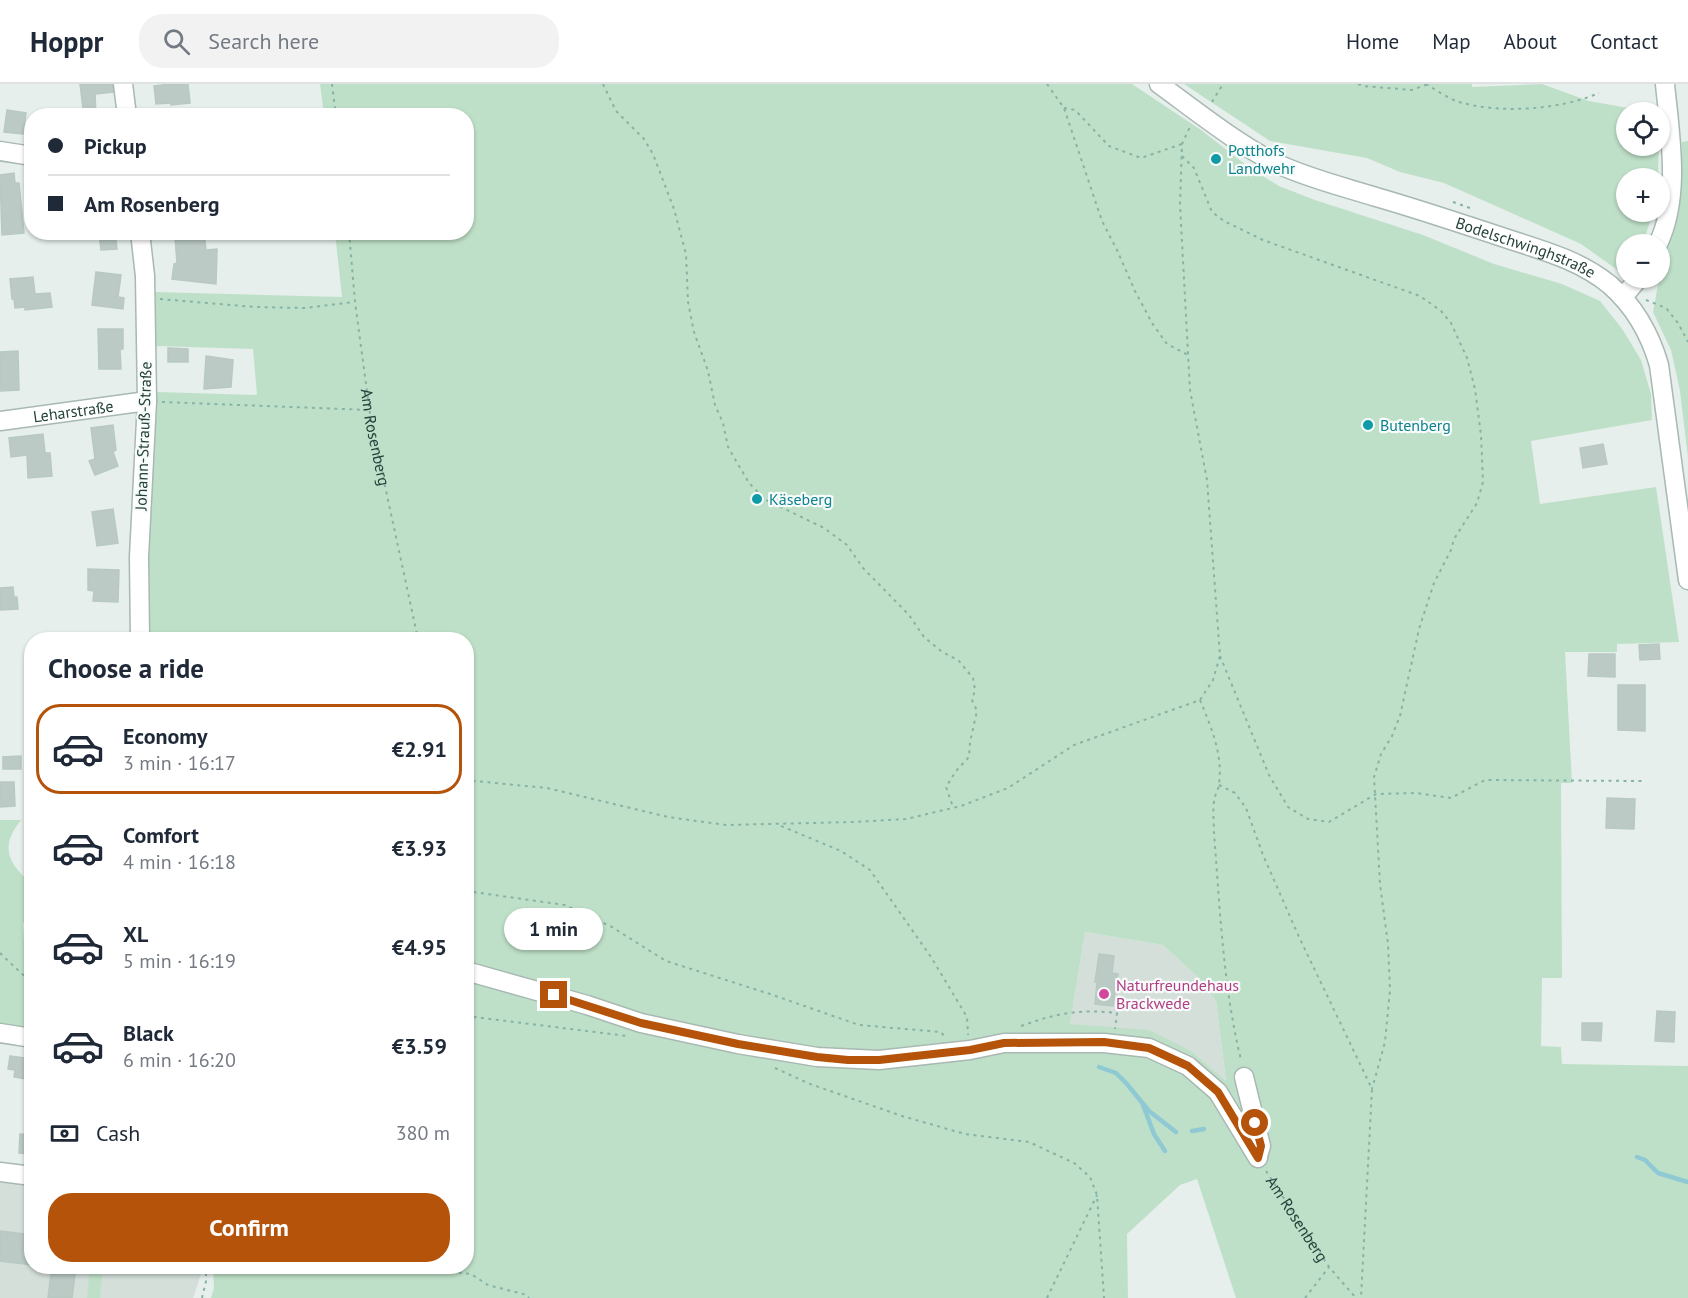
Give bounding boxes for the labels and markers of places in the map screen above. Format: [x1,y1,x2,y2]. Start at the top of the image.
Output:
place label: Potthofs Landwehr [1228,140,1296,178]
marker: Potthofs Landwehr [1209,152,1223,166]
place label: Butenberg [1380,415,1451,435]
marker: Butenberg [1361,418,1375,432]
place label: Käseberg [769,489,832,509]
marker: Käseberg [750,492,764,506]
place label: Naturfreundehaus Brackwede [1116,975,1239,1013]
marker: Naturfreundehaus Brackwede [1097,987,1111,1001]

